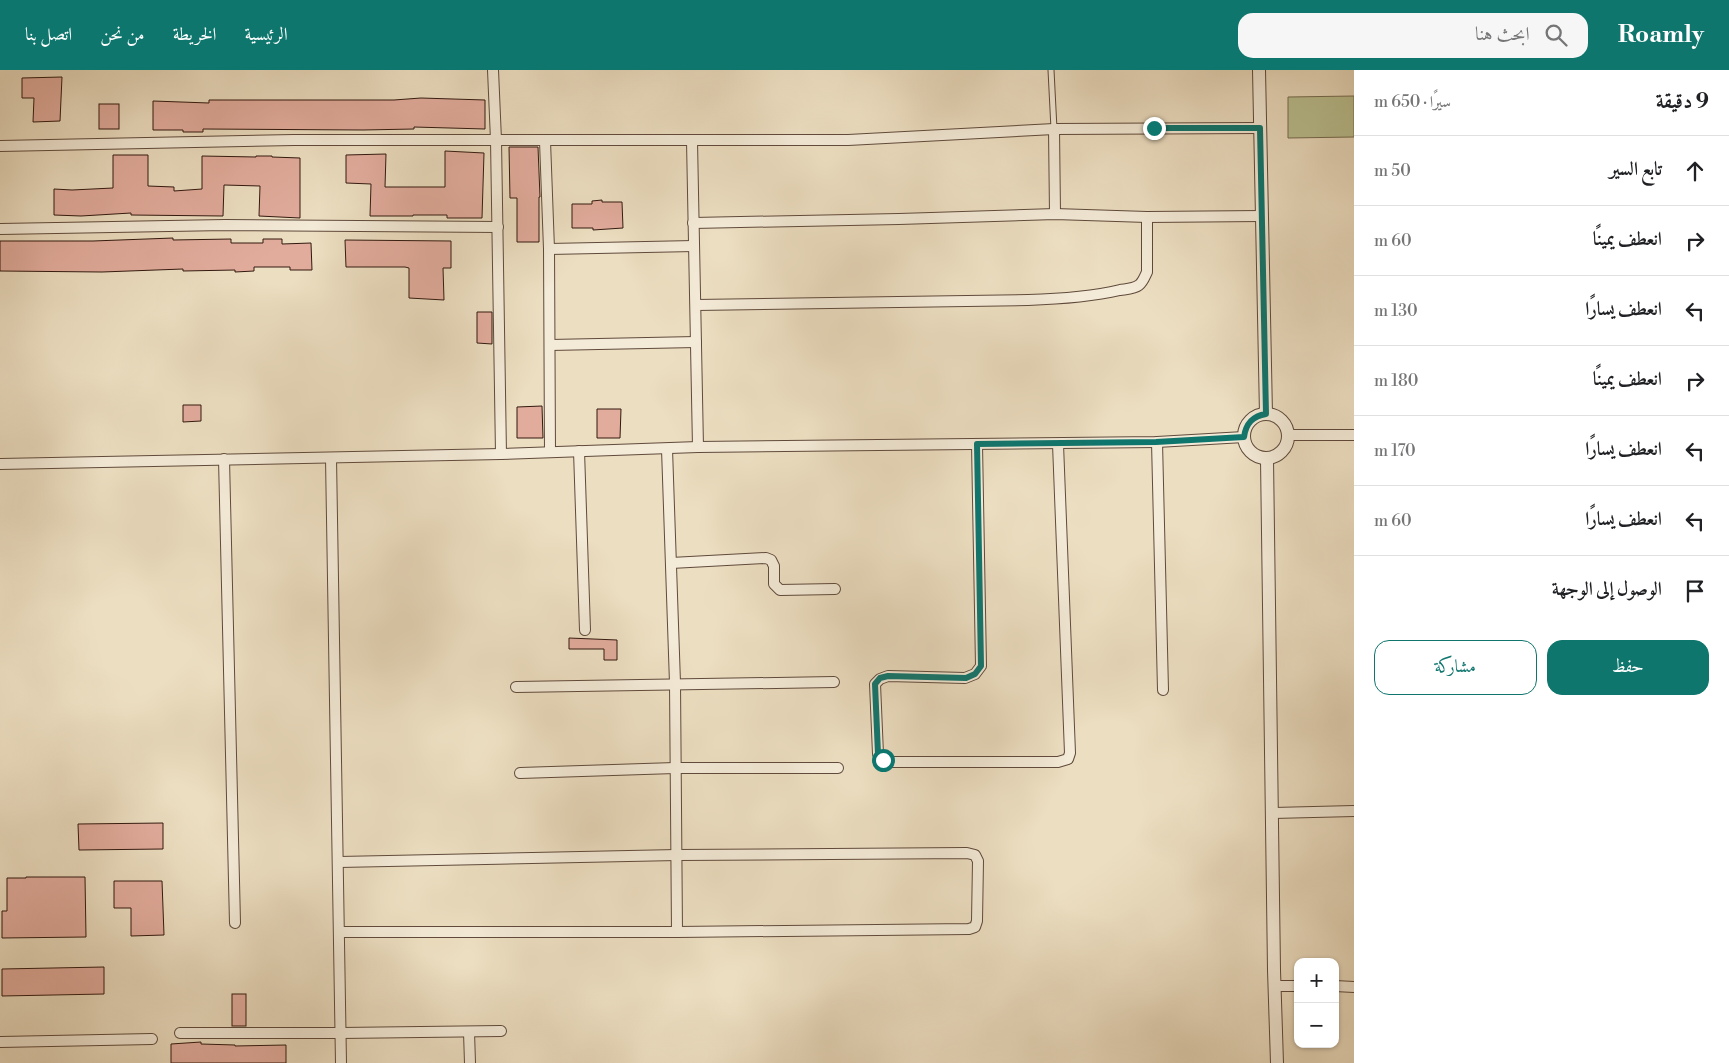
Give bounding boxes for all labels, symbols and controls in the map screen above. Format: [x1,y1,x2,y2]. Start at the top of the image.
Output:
search box [1238,13,1588,58]
text: Roamly [1618,20,1704,50]
icon: search [1542,21,1570,49]
text: ابحث هنا [1475,22,1530,46]
text: اتصل بنا [25,23,72,46]
text: من نحن [100,23,145,46]
text: الخريطة [173,23,216,46]
text: الرئيسية [244,23,288,46]
text: 9 دقيقة [1656,89,1709,115]
text: سيرًا · 650 m [1374,92,1451,112]
route end [1143,117,1166,140]
text: تابع السير [1609,157,1662,181]
icon: ahead [1681,157,1709,185]
text: 50 m [1374,161,1411,181]
text: انعطف يمينًا [1593,227,1662,251]
icon: right [1681,227,1709,255]
text: 60 m [1374,231,1412,251]
text: انعطف يسارًا [1585,297,1662,321]
icon: left [1681,297,1709,325]
text: 130 m [1374,301,1418,321]
text: انعطف يمينًا [1593,367,1662,391]
icon: right [1681,367,1709,395]
text: 180 m [1374,371,1418,391]
text: انعطف يسارًا [1585,437,1662,461]
icon: left [1681,437,1709,465]
text: 170 m [1374,441,1416,461]
text: انعطف يسارًا [1585,507,1662,531]
icon: left [1681,507,1709,535]
text: 60 m [1374,511,1412,531]
text: الوصول إلى الوجهة [1552,577,1662,601]
icon: arrive [1681,577,1709,605]
button: مشاركة [1374,640,1537,695]
button: حفظ [1547,640,1709,695]
route start [872,749,895,772]
map controls [1294,958,1339,1048]
button: + [1294,958,1339,1003]
button: − [1294,1003,1339,1048]

